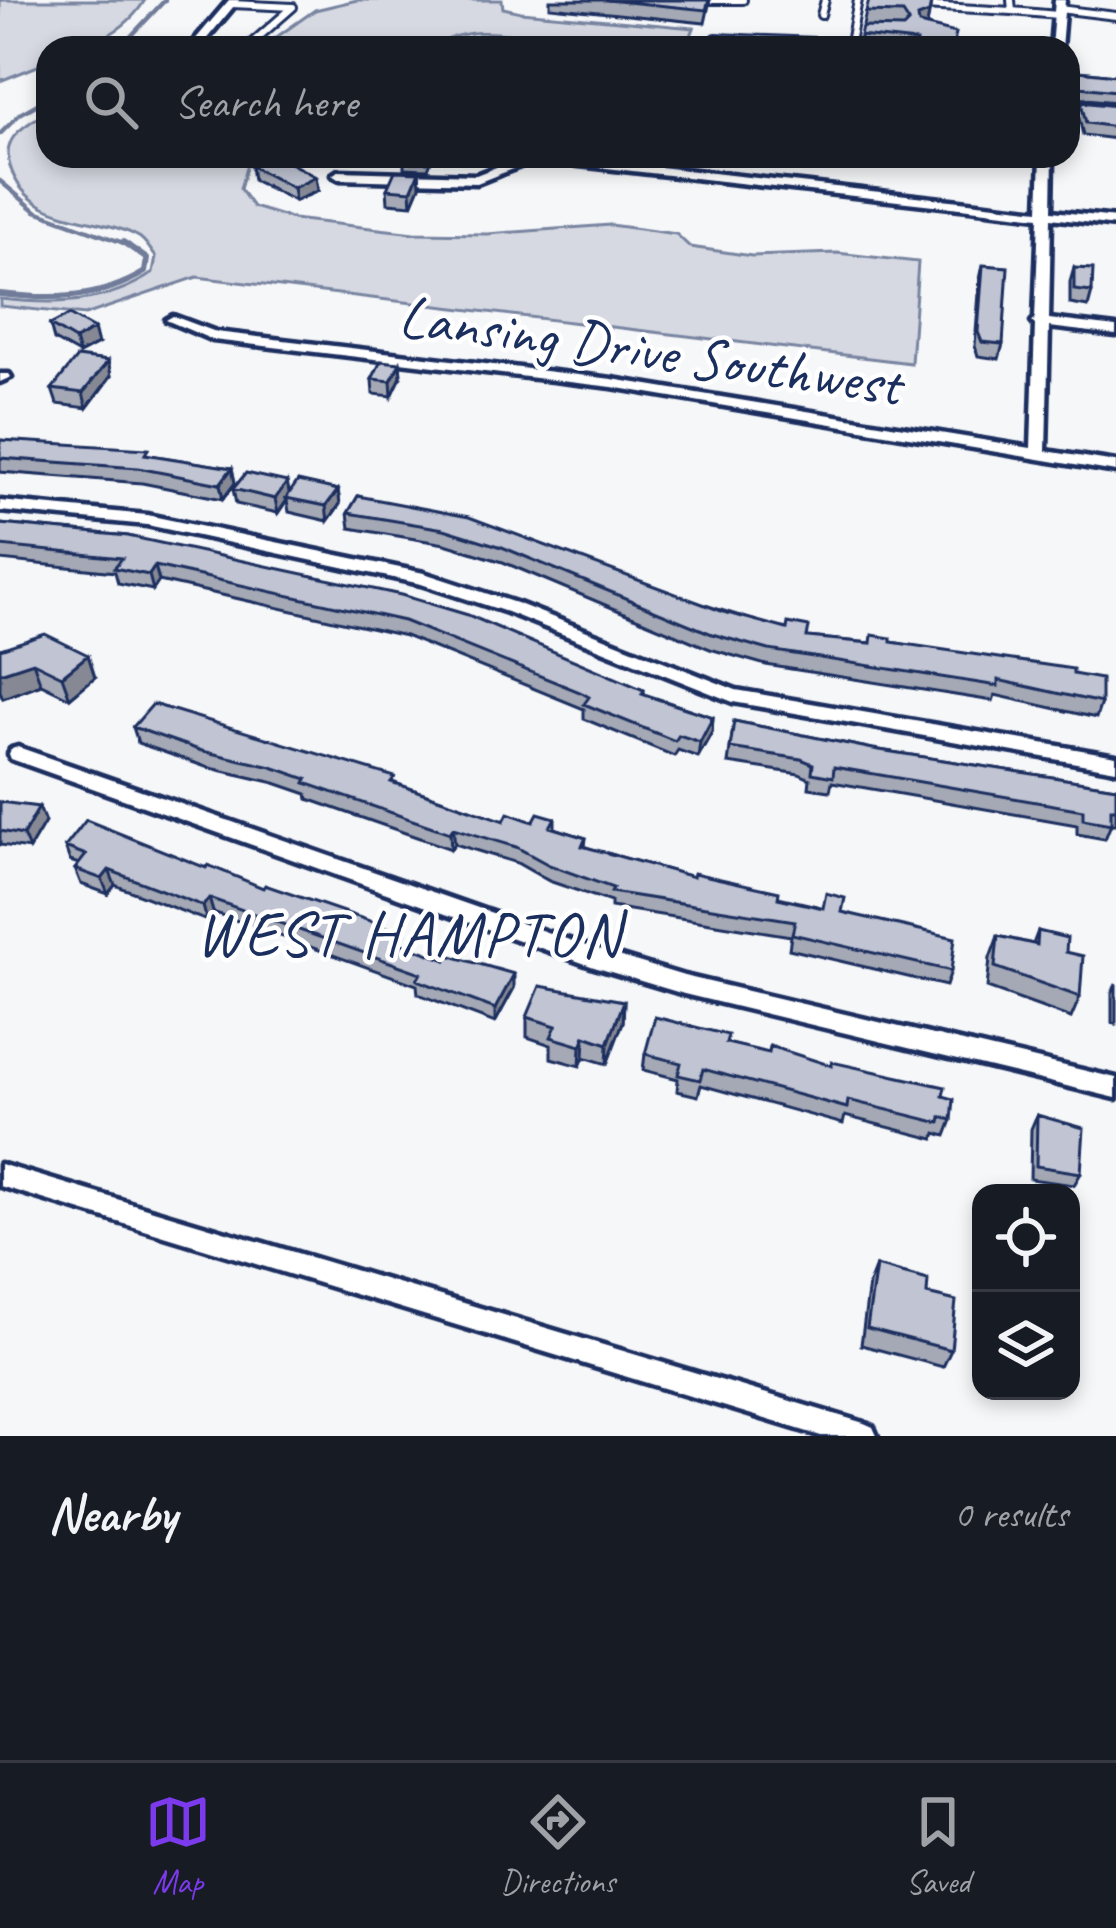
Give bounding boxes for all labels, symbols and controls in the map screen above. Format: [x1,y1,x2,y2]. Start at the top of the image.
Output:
search box [36,36,1080,168]
icon: search [78,69,144,135]
text: Search here [174,74,357,131]
street label: Lansing Drive Southwest [395,277,910,423]
district label: WEST HAMPTON [196,895,628,974]
map controls [972,1184,1080,1400]
button: locate [972,1184,1080,1292]
button: layers [972,1292,1080,1400]
text: Nearby [48,1482,176,1546]
text: 0 results [954,1490,1068,1539]
tab: Map [145,1789,211,1903]
tab: Directions [501,1789,615,1903]
tab: Saved [905,1789,971,1903]

